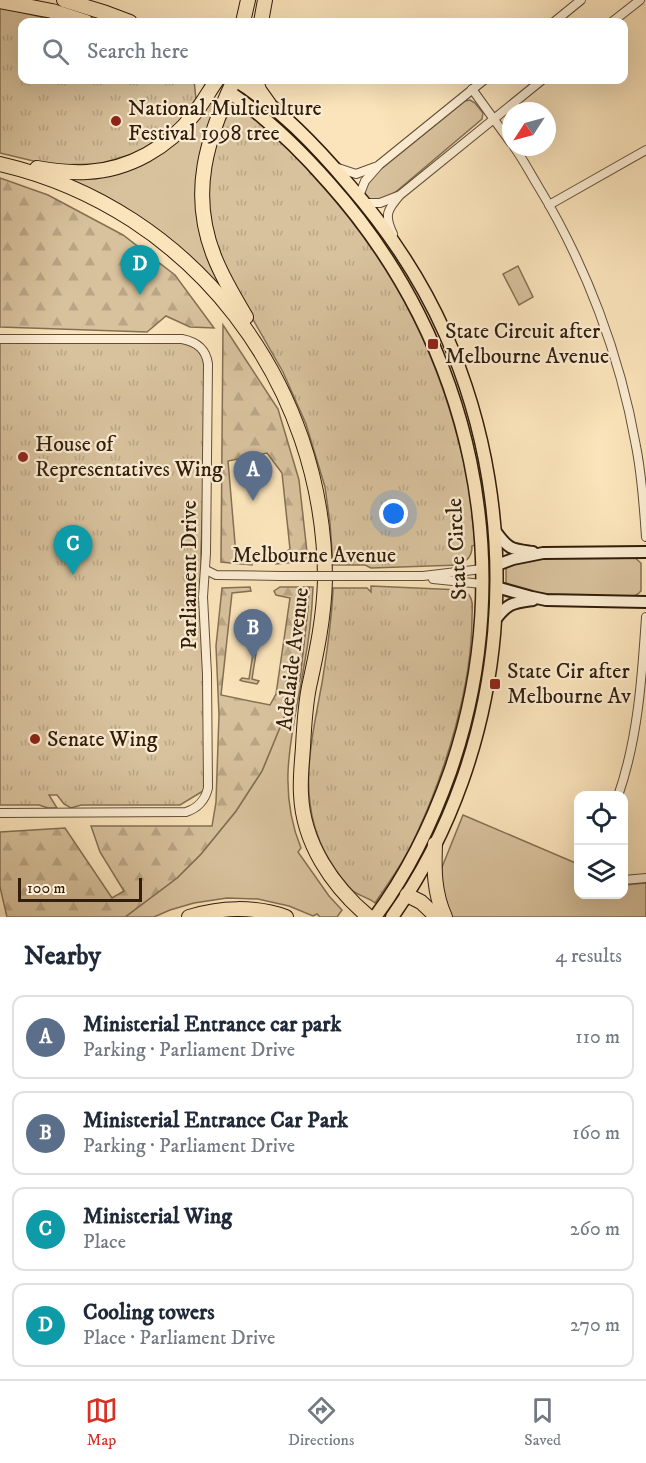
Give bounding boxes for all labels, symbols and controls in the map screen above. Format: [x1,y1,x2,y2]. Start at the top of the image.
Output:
search box [18,18,628,84]
icon: search [39,35,72,68]
text: Search here [87,38,189,65]
place label: National Multiculture Festival 1998 tree [128,95,322,147]
north arrow [502,102,556,156]
marker: National Multiculture Festival 1998 tree [109,114,123,128]
pin: D [120,246,160,295]
place label: State Circuit after Melbourne Avenue [445,318,609,370]
marker: State Circuit after Melbourne Avenue [426,337,440,351]
place label: House of Representatives Wing [35,431,223,483]
marker: House of Representatives Wing [16,450,30,464]
pin: A [234,452,272,501]
street label: State Circle [441,497,473,601]
your location [379,499,408,528]
street label: Parliament Drive [176,500,203,650]
pin: C [54,526,92,575]
street label: Melbourne Avenue [232,542,396,569]
street label: Adelaide Avenue [271,586,315,732]
pin: B [234,610,272,659]
place label: State Cir after Melbourne Av [507,658,631,710]
marker: State Cir after Melbourne Av [488,677,502,691]
place label: Senate Wing [47,726,158,753]
marker: Senate Wing [28,732,42,746]
map controls [574,791,628,899]
button: locate [574,791,628,845]
button: layers [574,845,628,899]
scale bar [18,875,142,902]
text: 100 m [27,878,66,898]
text: Nearby [24,940,101,973]
text: 4 results [555,944,622,969]
text: Ministerial Entrance car park [83,1011,341,1038]
text: A [39,1025,52,1050]
text: 110 m [575,1025,620,1050]
text: Parking · Parliament Drive [83,1038,295,1063]
text: Ministerial Entrance Car Park [83,1107,348,1134]
text: B [39,1121,52,1146]
text: 160 m [572,1121,620,1146]
text: Parking · Parliament Drive [83,1134,295,1159]
text: Ministerial Wing [83,1203,232,1230]
text: C [39,1217,52,1242]
text: 260 m [570,1217,620,1242]
text: Place [83,1230,126,1255]
text: Cooling towers [83,1299,215,1326]
text: D [38,1313,53,1338]
text: 270 m [570,1313,620,1338]
text: Place · Parliament Drive [83,1326,275,1351]
tab: Map [85,1394,118,1450]
tab: Directions [288,1394,354,1450]
tab: Saved [524,1394,561,1450]

